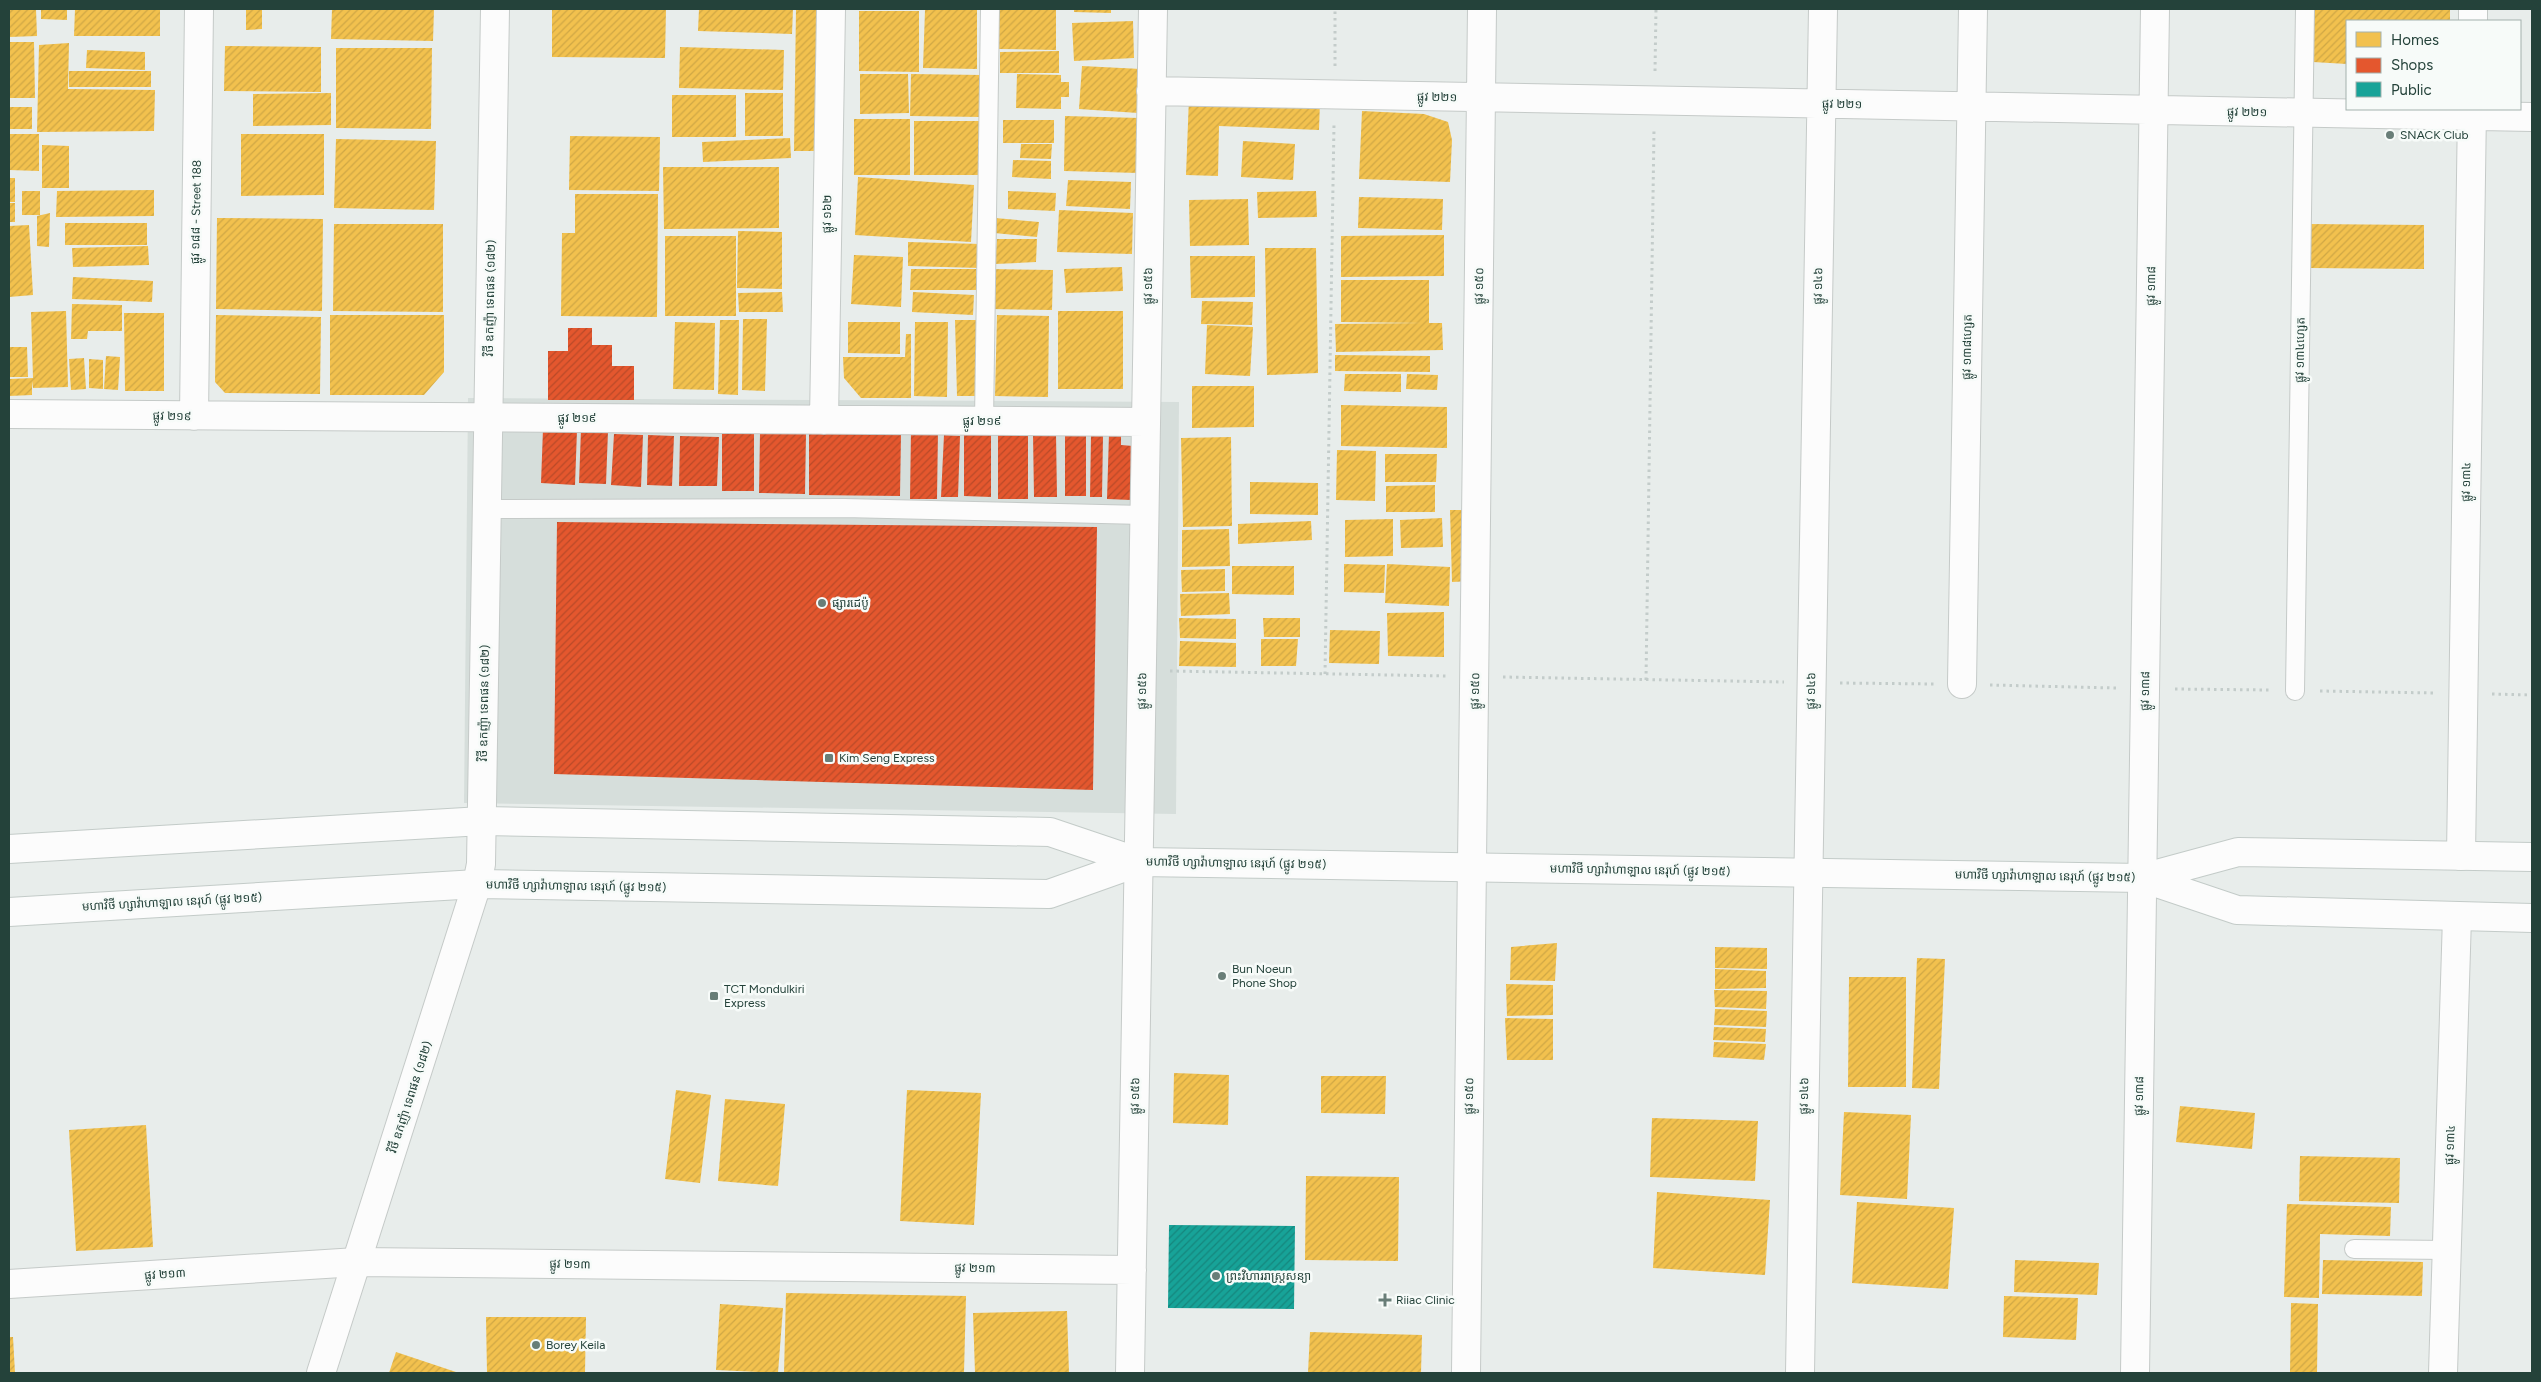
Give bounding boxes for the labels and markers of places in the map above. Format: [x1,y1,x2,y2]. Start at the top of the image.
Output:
place label: SNACK Club [2400,128,2468,142]
marker: SNACK Club [2384,129,2396,141]
place label: ផ្សារដេប៉ូ [832,596,869,610]
marker: ផ្សារដេប៉ូ [816,597,828,609]
place label: Kim Seng Express [839,751,935,765]
marker: Kim Seng Express [823,752,835,764]
place label: Bun Noeun Phone Shop [1232,962,1297,990]
marker: Bun Noeun Phone Shop [1216,970,1228,982]
place label: TCT Mondulkiri Express [724,982,805,1010]
marker: TCT Mondulkiri Express [708,990,720,1002]
place label: ព្រះវិហាររាស្ត្រសន្យា [1226,1269,1311,1283]
marker: ព្រះវិហាររាស្ត្រសន្យា [1210,1270,1222,1282]
marker: Riiac Clinic [1378,1293,1392,1307]
place label: Riiac Clinic [1396,1293,1455,1307]
place label: Borey Keila [546,1338,605,1352]
marker: Borey Keila [530,1339,542,1351]

